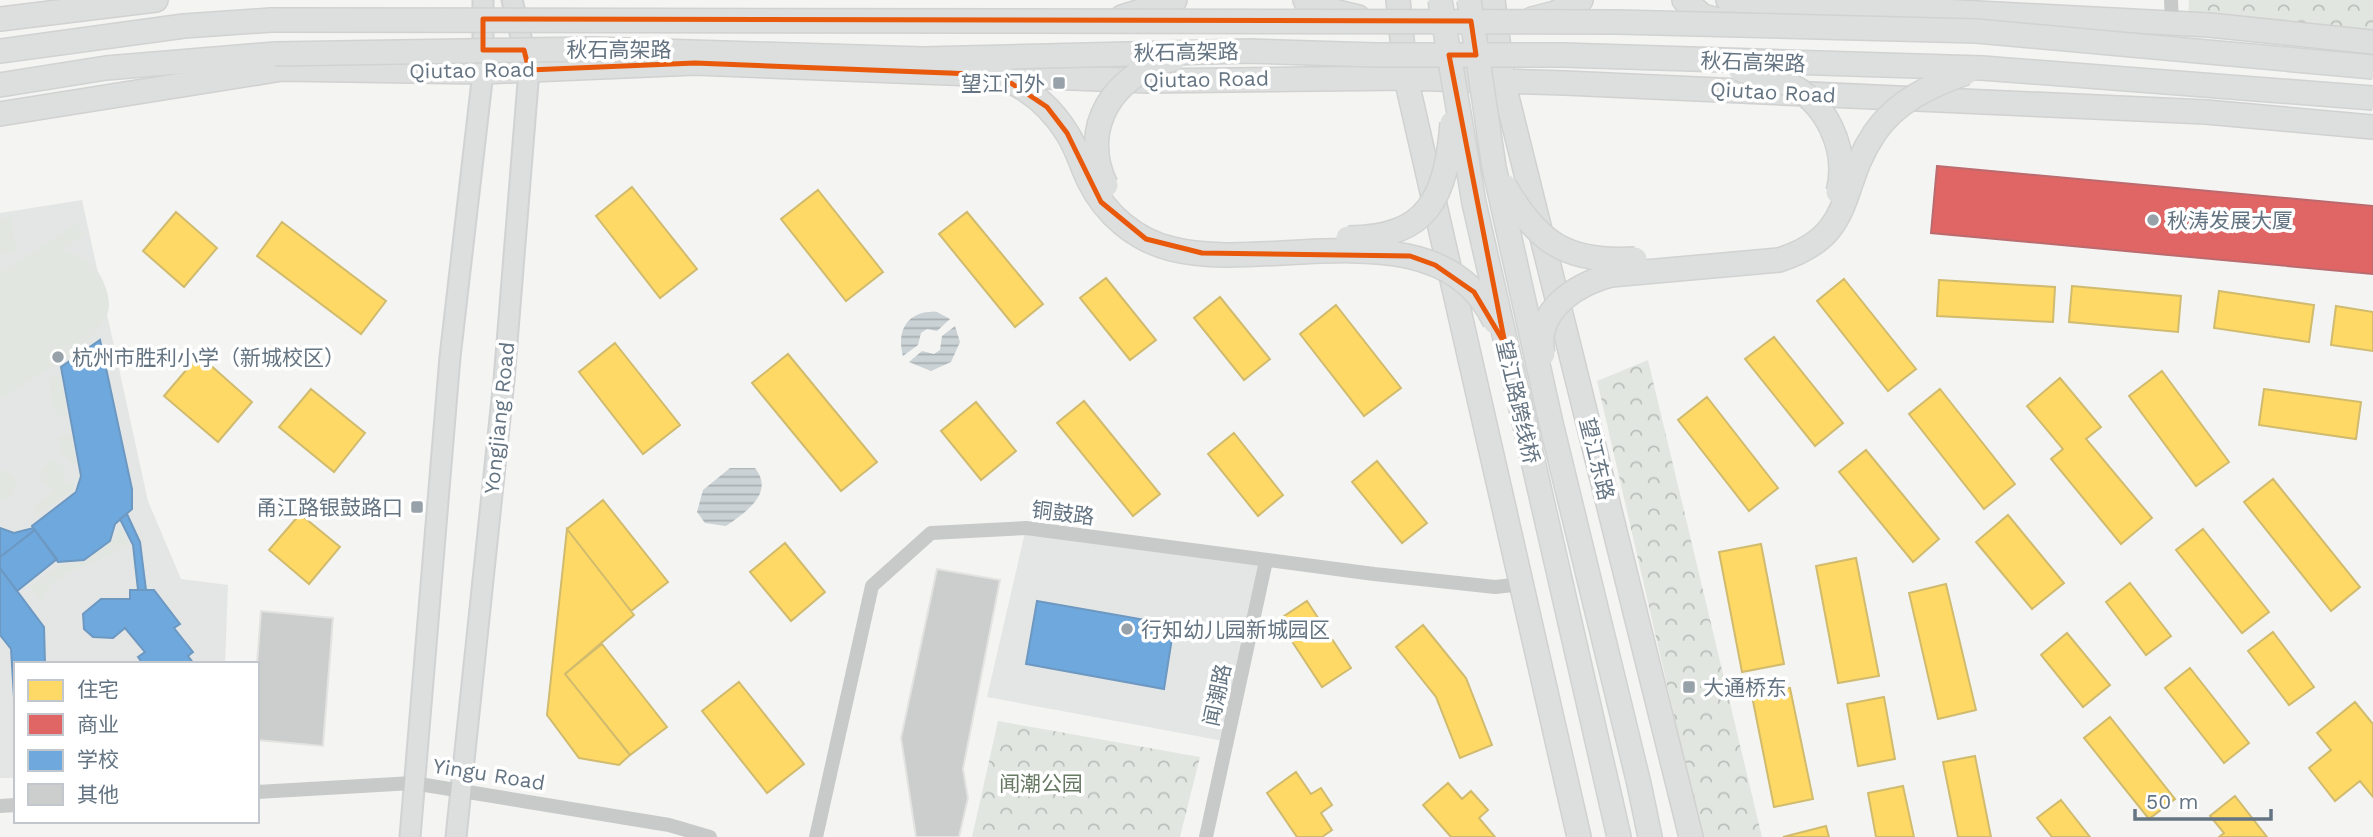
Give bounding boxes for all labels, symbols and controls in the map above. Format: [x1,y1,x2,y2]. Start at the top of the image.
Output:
street label: 秋石高架路 [567,37,672,62]
street label: 秋石高架路 [1133,39,1239,65]
street label: 秋石高架路 [1700,48,1806,76]
street label: Qiutao Road [409,56,535,84]
street label: Qiutao Road [1143,65,1269,93]
place label: 望江门外 [961,71,1045,96]
marker: 望江门外 [1051,75,1067,91]
street label: Qiutao Road [1710,76,1836,108]
place label: 秋涛发展大厦 [2167,208,2293,233]
marker: 秋涛发展大厦 [2145,212,2161,228]
street label: 望江路跨线桥 [1492,338,1544,466]
street label: Yongjiang Road [479,341,519,495]
place label: 杭州市胜利小学（新城校区） [72,345,345,370]
marker: 杭州市胜利小学（新城校区） [50,349,66,365]
street label: 望江东路 [1575,415,1619,503]
place label: 甬江路银鼓路口 [256,495,403,520]
street label: 铜鼓路 [1030,497,1096,529]
marker: 甬江路银鼓路口 [409,499,425,515]
place label: 行知幼儿园新城园区 [1141,617,1330,642]
marker: 行知幼儿园新城园区 [1119,621,1135,637]
legend [14,662,259,823]
street label: 闻潮路 [1198,662,1236,728]
place label: 大通桥东 [1703,675,1787,700]
text: 住宅 [77,677,119,702]
marker: 大通桥东 [1681,679,1697,695]
text: 商业 [77,712,119,737]
text: 学校 [77,747,119,772]
street label: Yingu Road [431,753,547,795]
park label: 闻潮公园 [999,771,1083,796]
scale bar [2135,778,2272,822]
text: 其他 [77,782,119,807]
text: 50 m [2146,789,2198,814]

